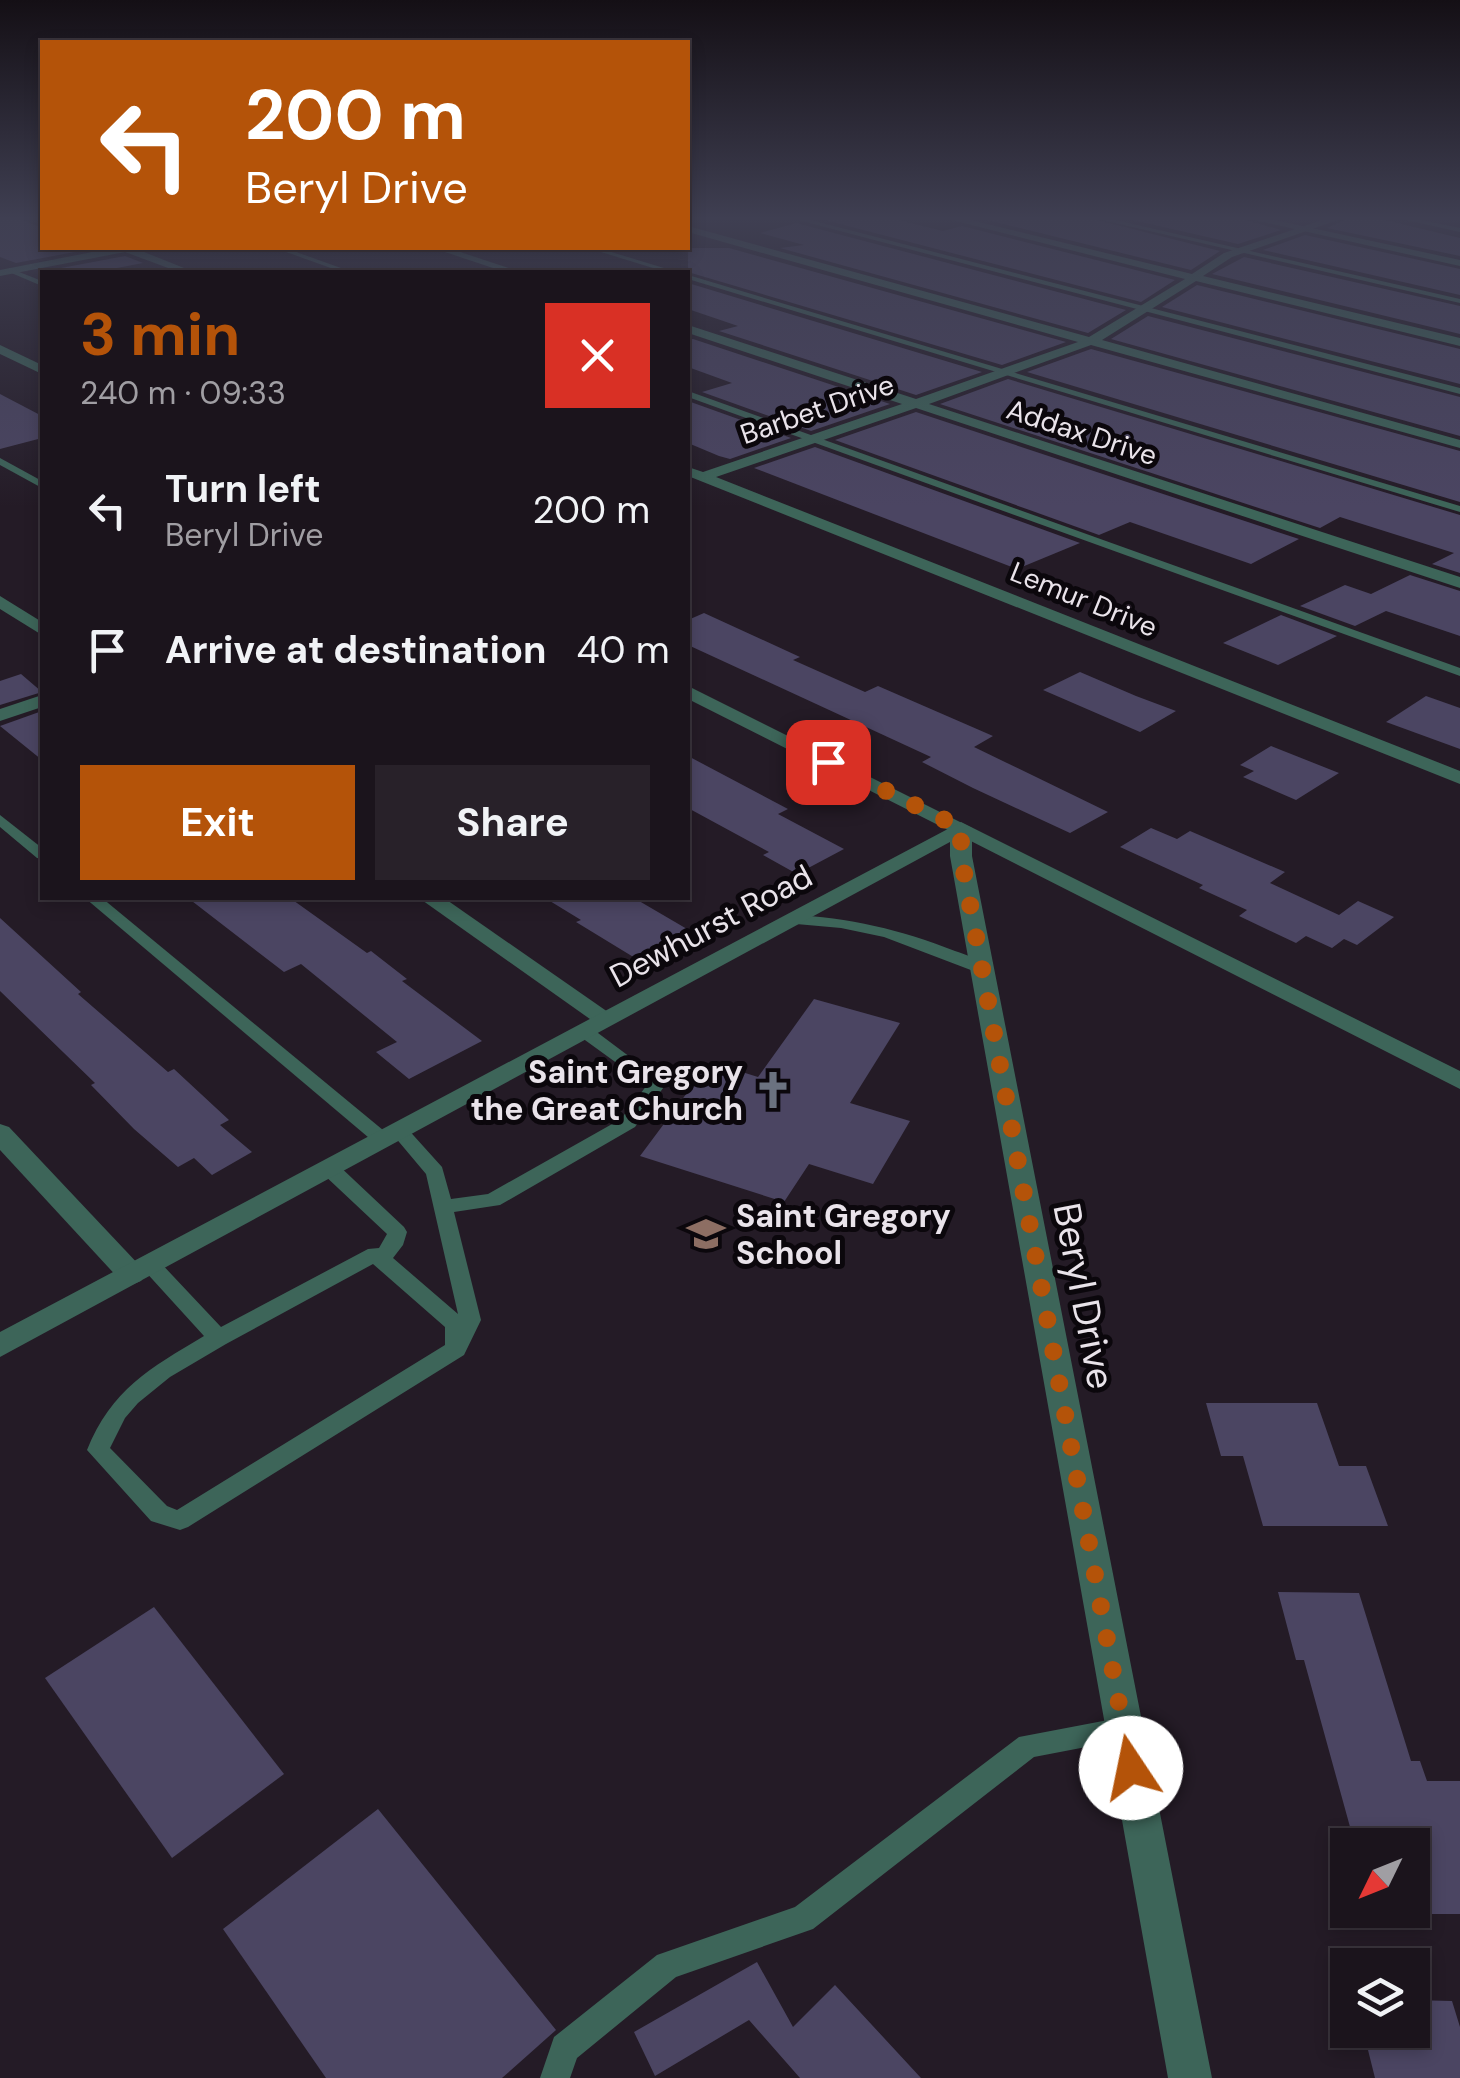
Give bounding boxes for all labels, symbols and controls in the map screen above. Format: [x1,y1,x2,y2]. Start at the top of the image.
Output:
text: 200 m [245,70,466,161]
icon: left [80,80,210,210]
text: Beryl Drive [245,158,468,217]
text: 3 min [80,295,240,374]
button: close [545,303,650,408]
street label: Barbet Drive [735,366,899,453]
text: 240 m · 09:33 [80,372,286,414]
street label: Addax Drive [1002,391,1162,474]
text: Turn left [165,464,321,514]
icon: left [80,483,135,538]
text: 200 m [533,485,650,535]
text: Beryl Drive [165,514,324,556]
street label: Lemur Drive [1005,553,1163,646]
icon: arrive [80,623,135,678]
text: Arrive at destination [165,625,547,675]
text: 40 m [577,625,670,675]
pin [786,720,871,805]
icon: arrive [801,735,856,790]
button: Exit [80,765,355,880]
button: Share [375,765,650,880]
street label: Dewhurst Road [602,855,820,997]
place label: Saint Gregory the Great Church [471,1051,743,1130]
church icon: Saint Gregory the Great Church [752,1069,794,1111]
place label: Saint Gregory School [736,1195,951,1274]
street label: Beryl Drive [1041,1199,1127,1393]
school or university icon: Saint Gregory School [685,1213,727,1255]
position arrow [1079,1716,1183,1820]
north arrow [1330,1828,1430,1928]
map controls [1330,1828,1430,2048]
button: layers [1330,1948,1430,2048]

